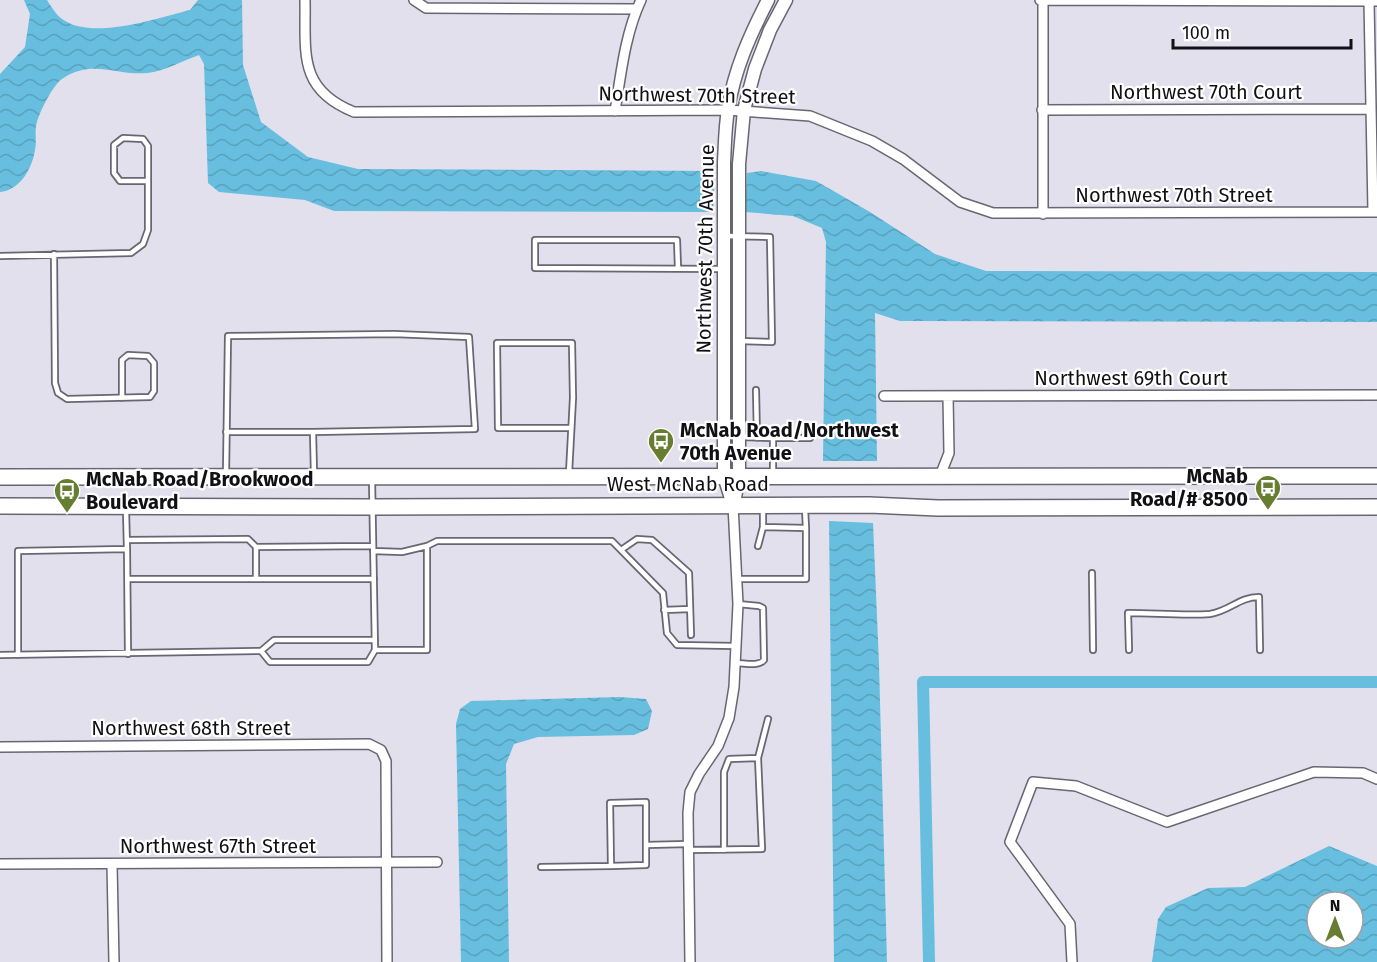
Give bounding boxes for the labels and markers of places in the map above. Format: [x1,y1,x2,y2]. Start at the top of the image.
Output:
place label: McNab Road/Northwest 70th Avenue [680,418,899,465]
bus stop icon: McNab Road/Northwest 70th Avenue [646,426,676,464]
place label: McNab Road/# 8500 [1130,464,1248,511]
place label: McNab Road/Brookwood Boulevard [86,467,314,514]
bus stop icon: McNab Road/# 8500 [1253,473,1283,511]
bus stop icon: McNab Road/Brookwood Boulevard [52,476,82,514]

